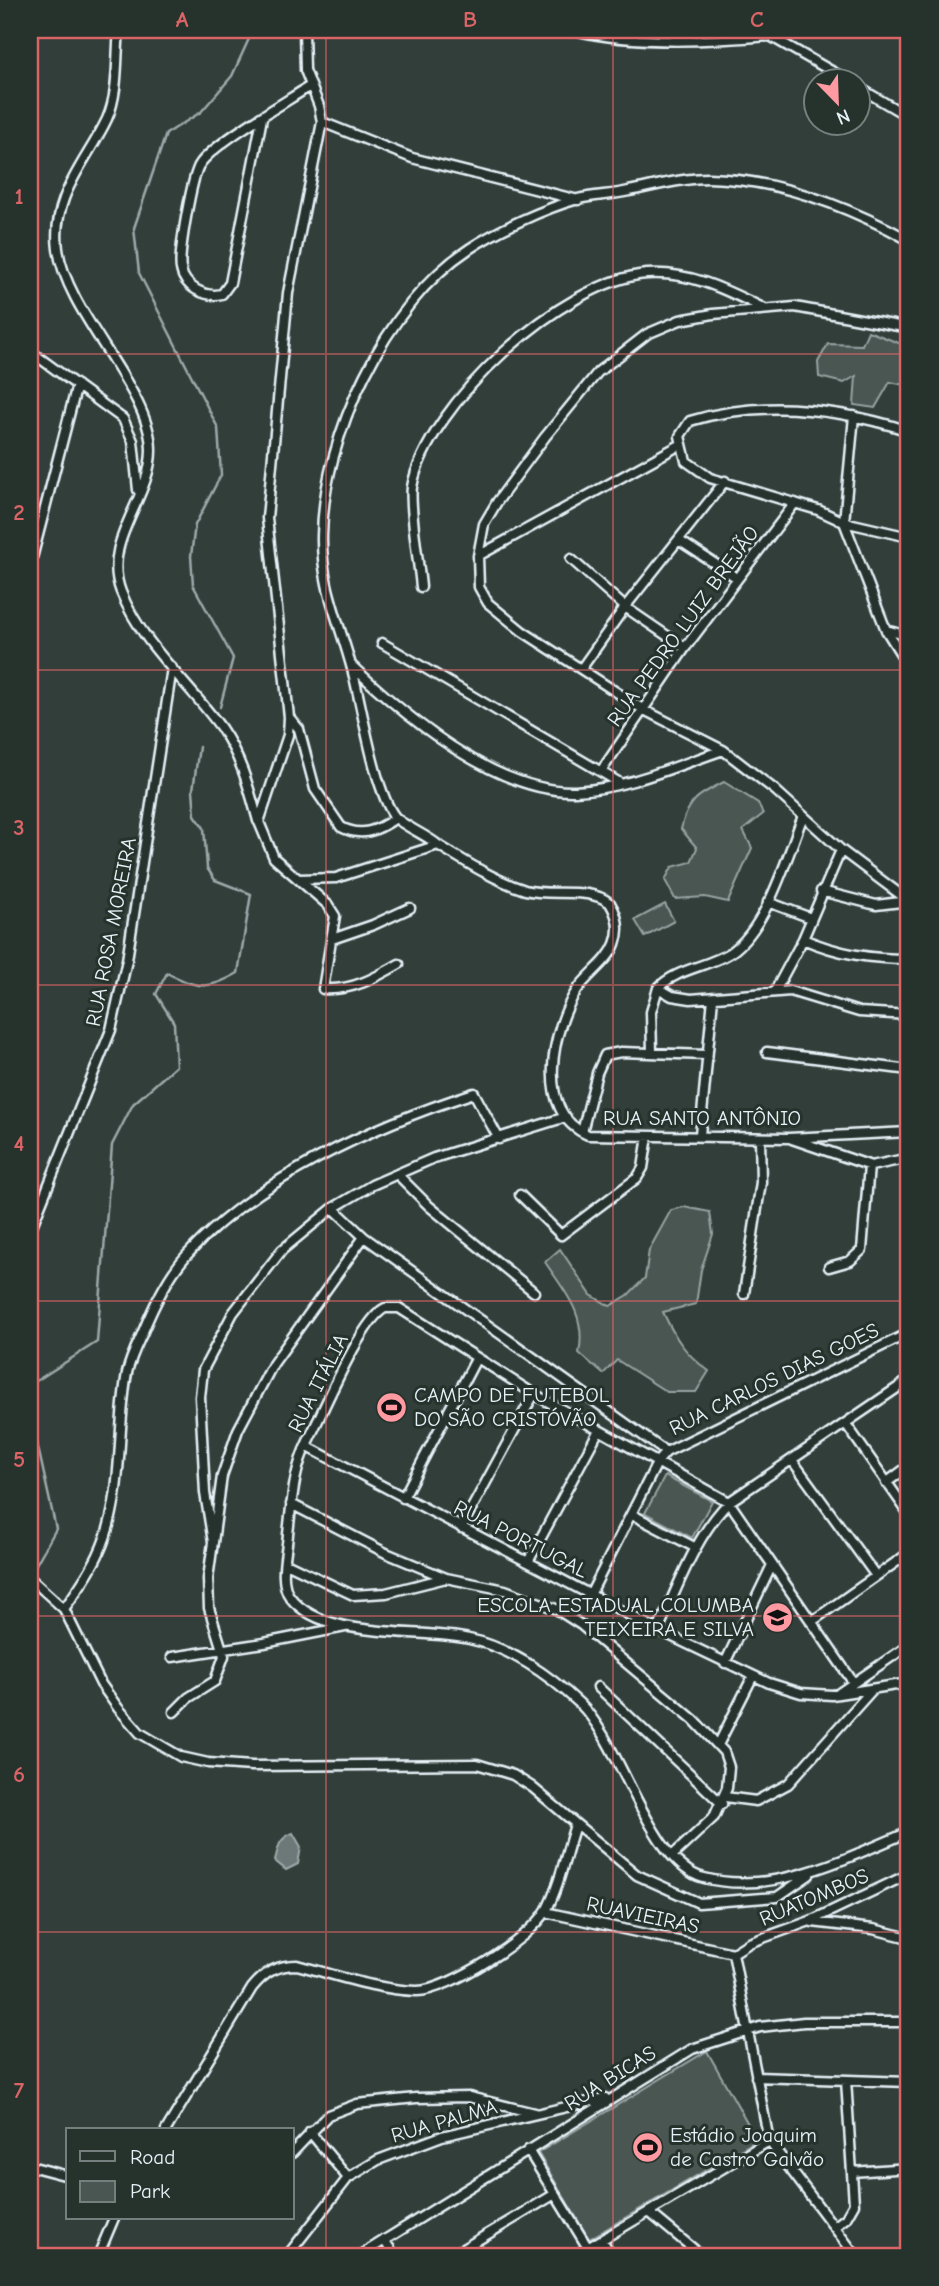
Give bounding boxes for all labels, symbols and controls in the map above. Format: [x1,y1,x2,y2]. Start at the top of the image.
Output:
text: A [176,6,189,33]
text: B [463,6,477,33]
text: C [750,6,764,33]
north arrow [802,66,872,136]
text: N [833,104,853,129]
text: 1 [14,183,24,210]
text: 2 [13,499,25,526]
street label: RUA PEDRO LUIZ BREJÃO [602,521,764,731]
text: 3 [13,814,25,841]
street label: RUA ROSA MOREIRA [81,836,141,1028]
street label: RUA SANTO ANTÔNIO [603,1106,801,1130]
text: 4 [14,1130,25,1157]
street label: RUA CARLOS DIAS GOES [665,1318,883,1440]
street label: RUA ITÁLIA [283,1330,353,1436]
place label: CAMPO DE FUTEBOL DO SÃO CRISTÓVÃO [414,1383,610,1431]
sports icon: CAMPO DE FUTEBOL DO SÃO CRISTÓVÃO [374,1390,408,1424]
text: 5 [13,1446,25,1473]
street label: RUA PORTUGAL [450,1495,592,1583]
place label: ESCOLA ESTADUAL COLUMBA TEIXEIRA E SILVA [477,1593,754,1641]
school or university icon: ESCOLA ESTADUAL COLUMBA TEIXEIRA E SILVA [760,1600,794,1634]
text: 6 [13,1761,25,1788]
street label: RUATOMBOS [756,1863,872,1931]
street label: RUAVIEIRAS [584,1891,702,1939]
street label: RUA BICAS [560,2040,660,2116]
text: 7 [14,2077,25,2104]
street label: RUA PALMA [388,2094,500,2148]
place label: Estádio Joaquim de Castro Galvão [670,2123,824,2171]
legend [66,2128,294,2220]
sports icon: Estádio Joaquim de Castro Galvão [630,2130,664,2164]
text: Road [130,2145,175,2169]
text: Park [130,2179,170,2203]

